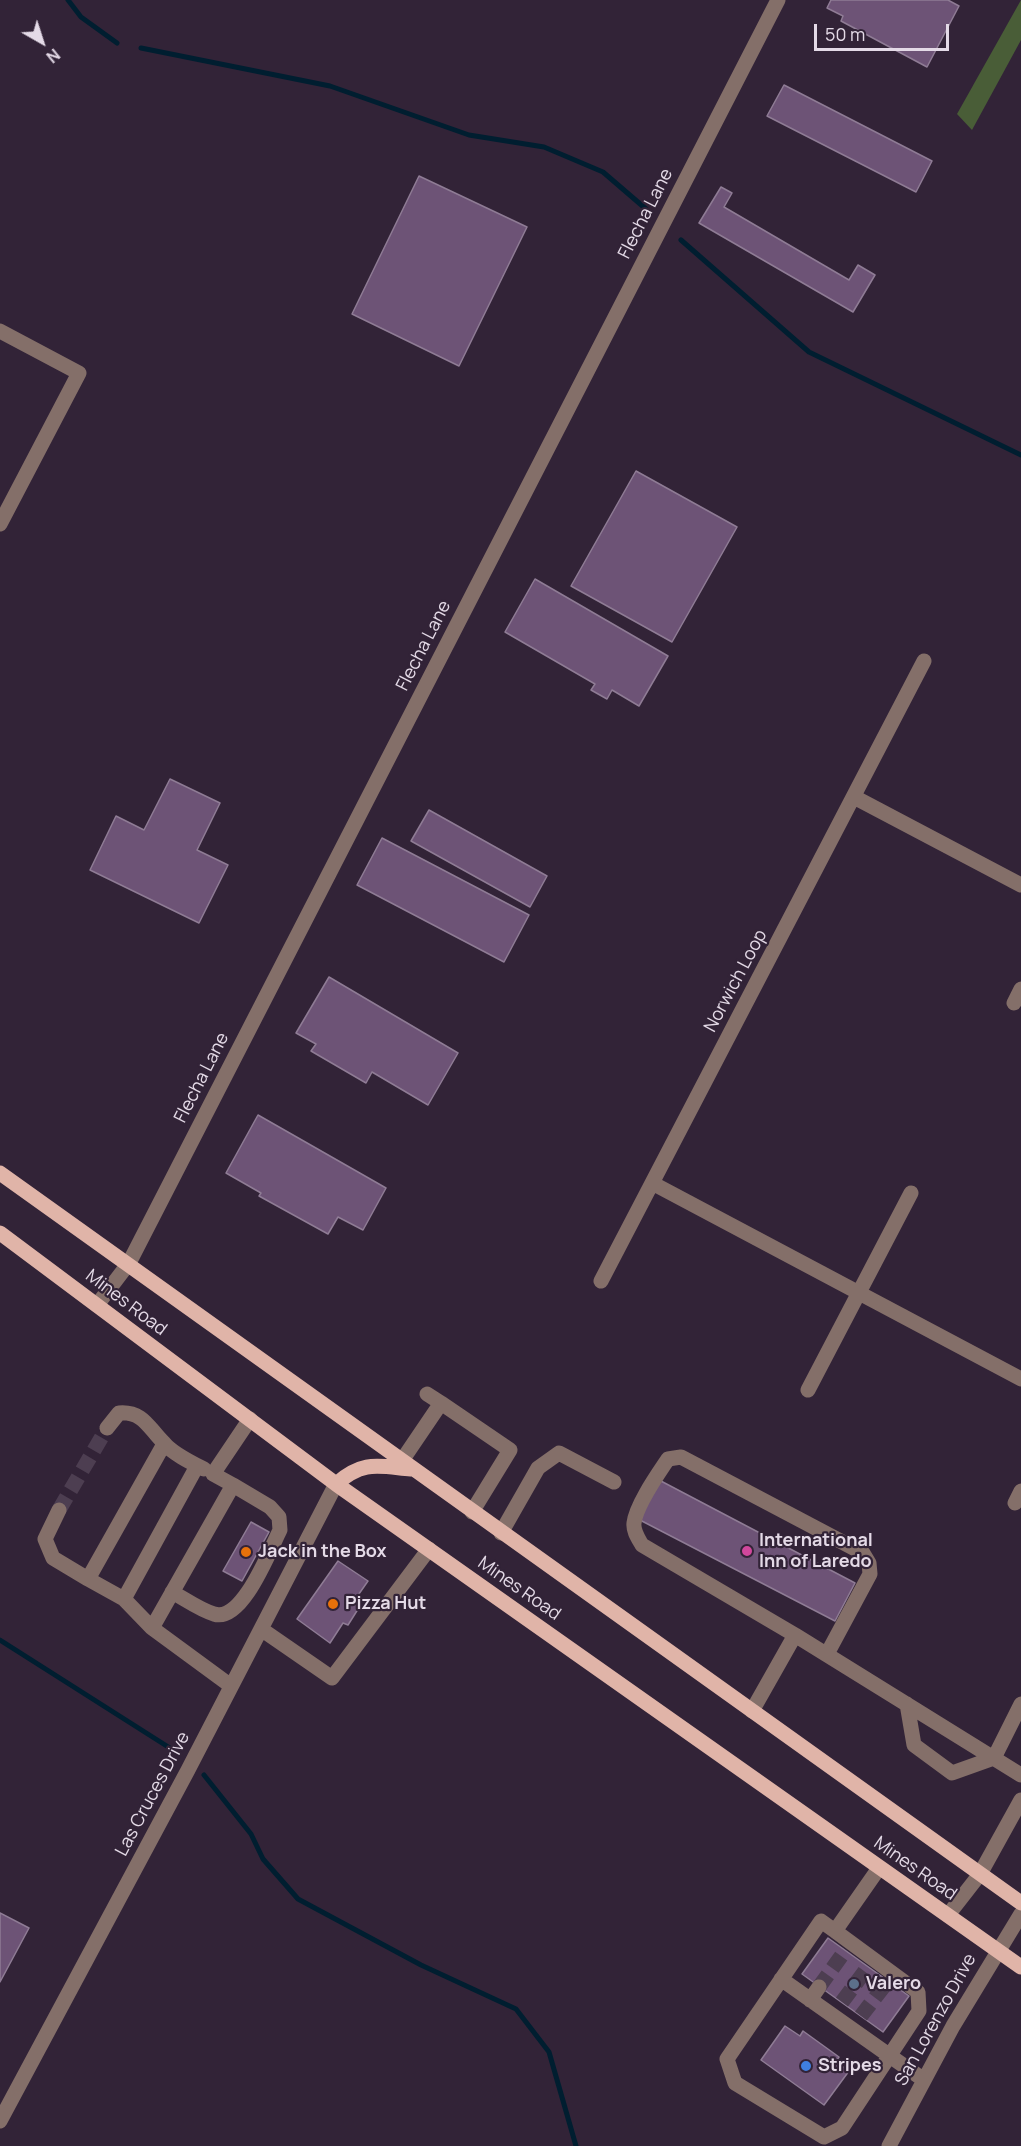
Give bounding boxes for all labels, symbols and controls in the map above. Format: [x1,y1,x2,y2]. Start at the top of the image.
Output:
north arrow [12,12,72,72]
scale bar [817,12,952,50]
text: 50 m [825,22,865,46]
text: N [42,44,65,68]
street label: Flecha Lane [614,165,678,263]
street label: Flecha Lane [392,597,456,695]
street label: Norwich Loop [700,926,772,1036]
street label: Flecha Lane [170,1029,234,1127]
street label: Mines Road [81,1265,171,1341]
place label: International Inn of Laredo [759,1530,873,1572]
place label: Jack in the Box [258,1541,387,1563]
marker: International Inn of Laredo [740,1544,754,1558]
marker: Jack in the Box [239,1545,253,1559]
street label: Mines Road [473,1553,565,1625]
place label: Pizza Hut [345,1593,426,1615]
marker: Pizza Hut [326,1597,340,1611]
street label: Las Cruces Drive [111,1728,195,1860]
street label: Mines Road [869,1833,961,1905]
street label: San Lorenzo Drive [891,1950,981,2090]
place label: Valero [866,1973,921,1995]
marker: Valero [847,1977,861,1991]
place label: Stripes [818,2055,882,2077]
marker: Stripes [799,2059,813,2073]

